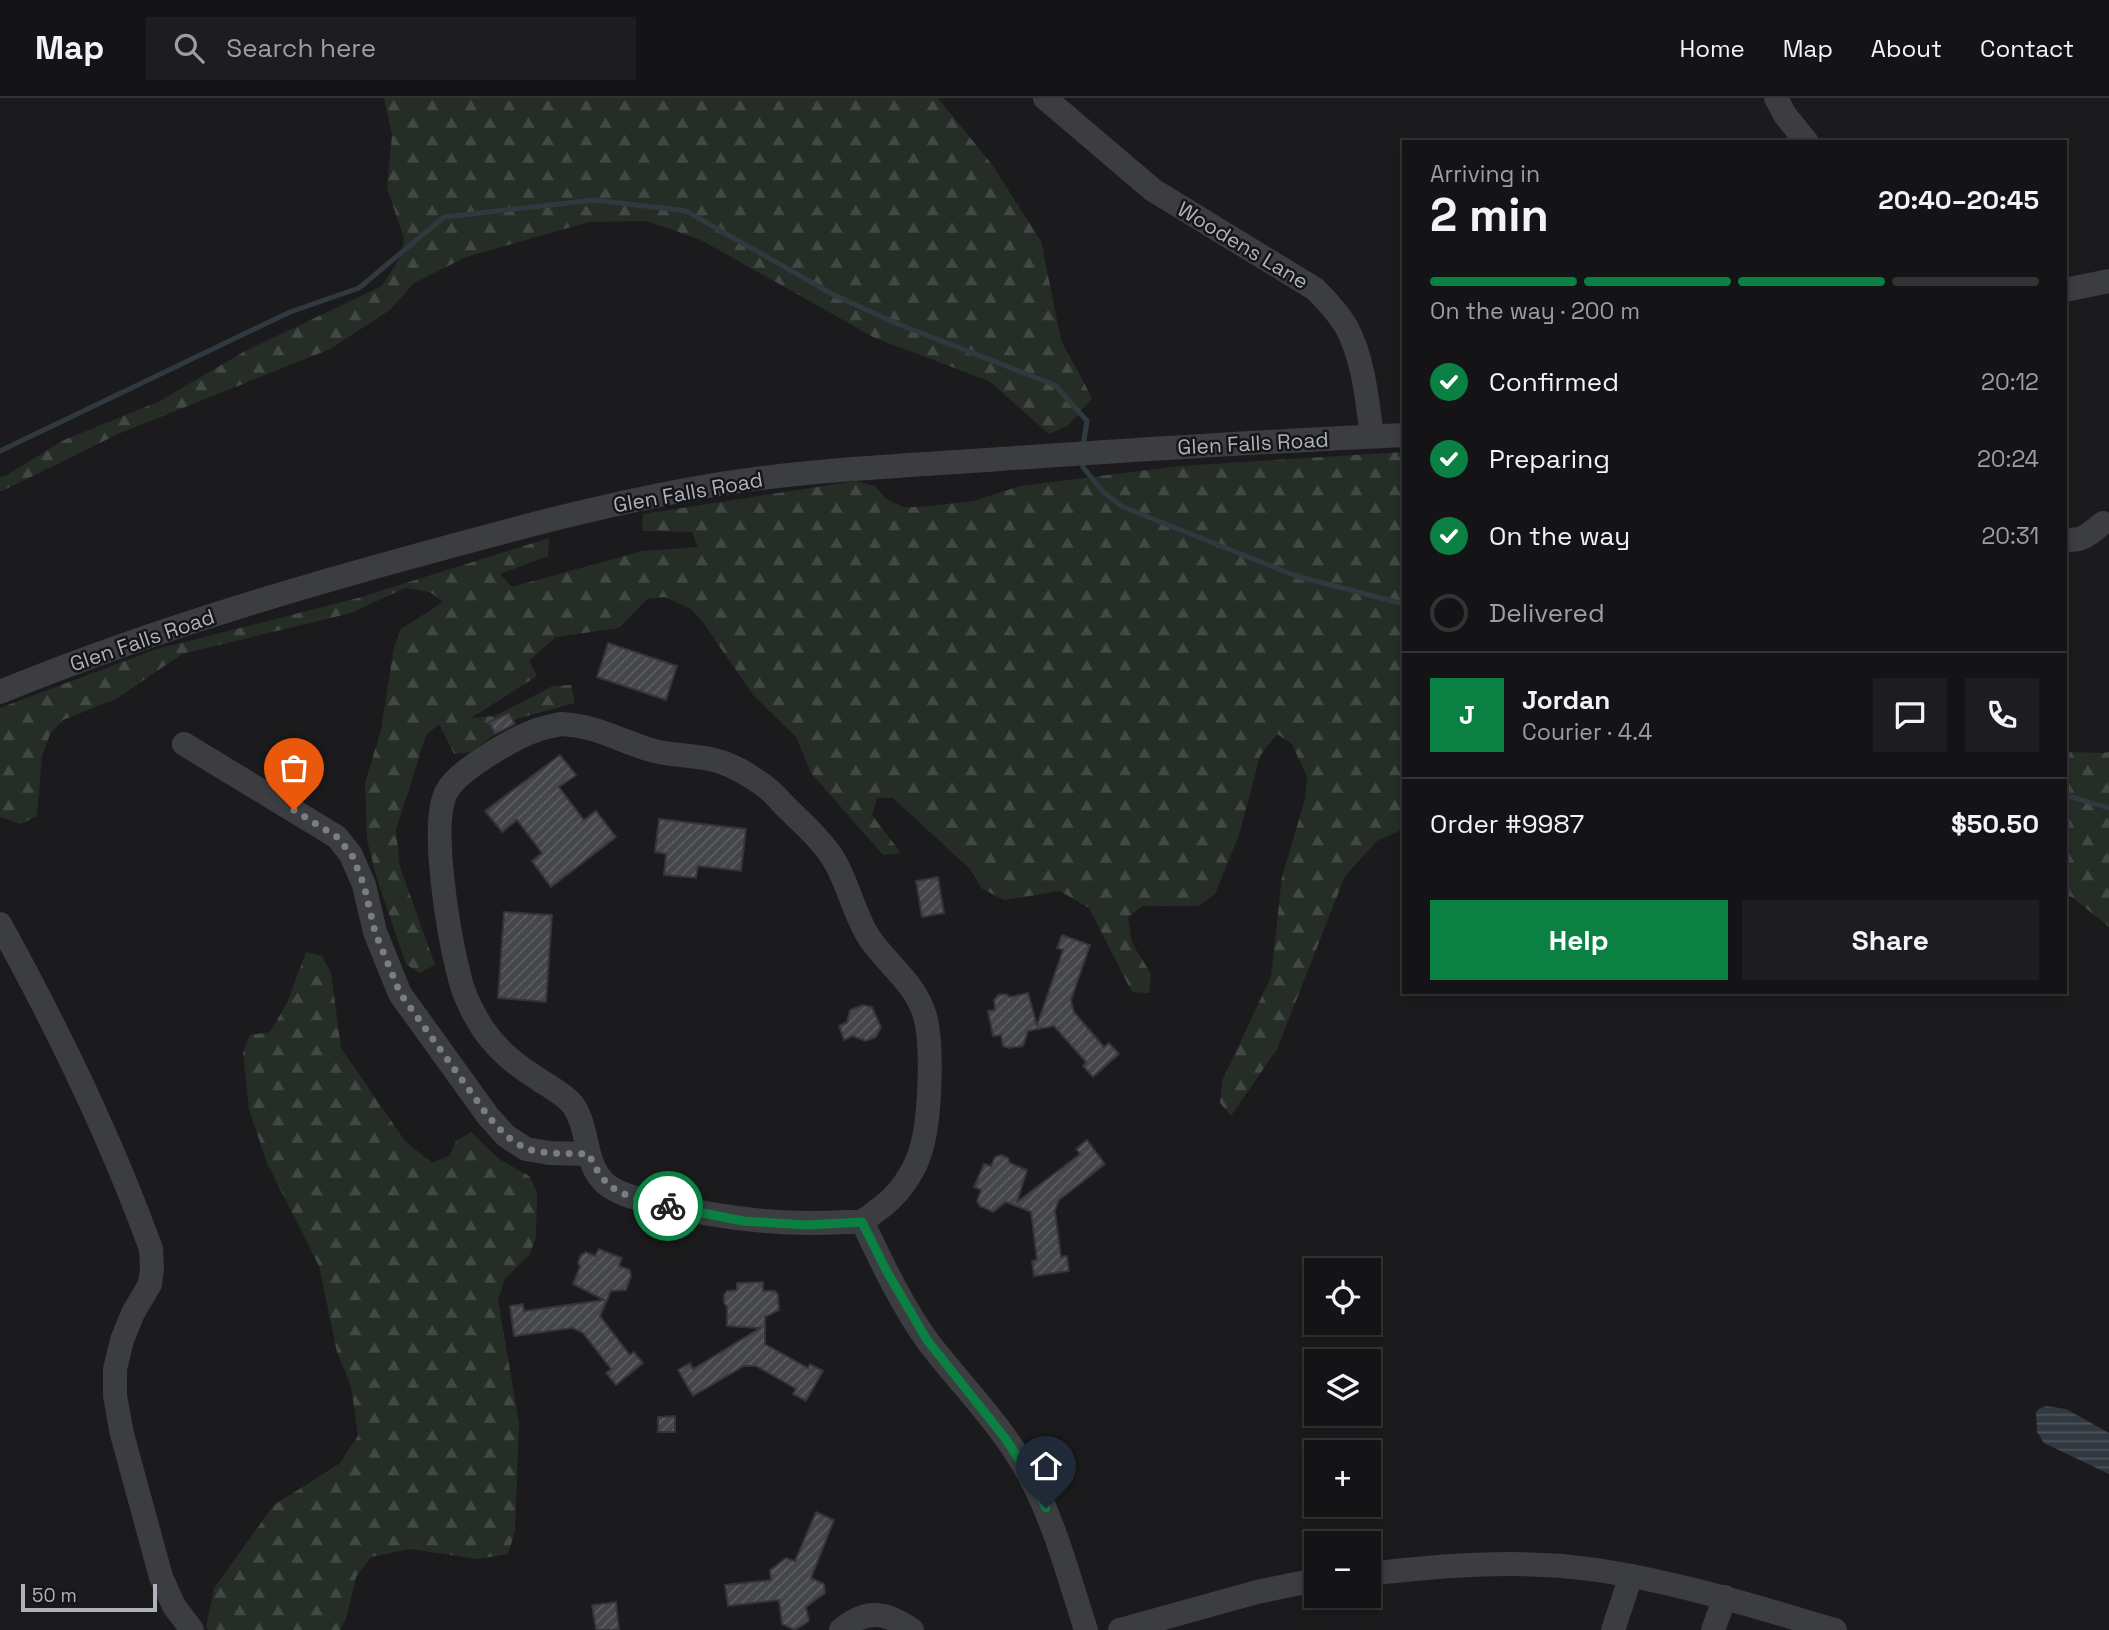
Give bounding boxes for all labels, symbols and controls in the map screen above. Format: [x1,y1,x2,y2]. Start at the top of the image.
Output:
search box [146,17,636,80]
text: Map [35,27,104,69]
icon: search [170,29,208,67]
text: Search here [226,31,376,65]
text: Home [1679,33,1745,64]
text: Map [1783,33,1833,64]
text: About [1871,33,1942,64]
text: Contact [1980,33,2074,64]
text: Arriving in [1430,159,1540,189]
text: 20:40–20:45 [1878,183,2039,217]
text: 2 min [1430,186,1549,244]
street label: Woodens Lane [1173,195,1313,295]
text: On the way · 200 m [1430,296,1640,326]
icon: check [1430,363,1468,401]
text: Confirmed [1489,365,1619,399]
text: 20:12 [1981,367,2039,397]
street label: Glen Falls Road [1177,426,1329,460]
icon: check [1430,440,1468,478]
text: Preparing [1489,442,1610,476]
text: 20:24 [1977,444,2039,474]
street label: Glen Falls Road [611,466,765,518]
icon: check [1430,517,1468,555]
text: On the way [1489,519,1630,553]
text: 20:31 [1981,521,2039,551]
text: Delivered [1489,596,1605,630]
street label: Glen Falls Road [66,603,218,677]
button: chat [1873,678,1947,752]
button: phone [1965,678,2039,752]
text: Jordan [1522,683,1610,717]
text: J [1459,698,1475,732]
text: Courier · 4.4 [1522,717,1652,747]
pin [264,738,324,810]
icon: bag [275,749,313,787]
text: Order #9987 [1430,807,1584,841]
text: $50.50 [1951,807,2039,841]
button: Help [1430,900,1728,980]
button: Share [1742,900,2039,980]
courier [633,1171,703,1241]
icon: bike [649,1187,687,1225]
map controls [1304,1258,1381,1608]
button: locate [1304,1258,1381,1335]
button: layers [1304,1349,1381,1426]
pin [1016,1436,1076,1508]
button: + [1304,1440,1381,1517]
icon: home [1027,1447,1065,1485]
button: − [1304,1531,1381,1608]
scale bar [21,1581,158,1613]
text: 50 m [32,1583,77,1608]

